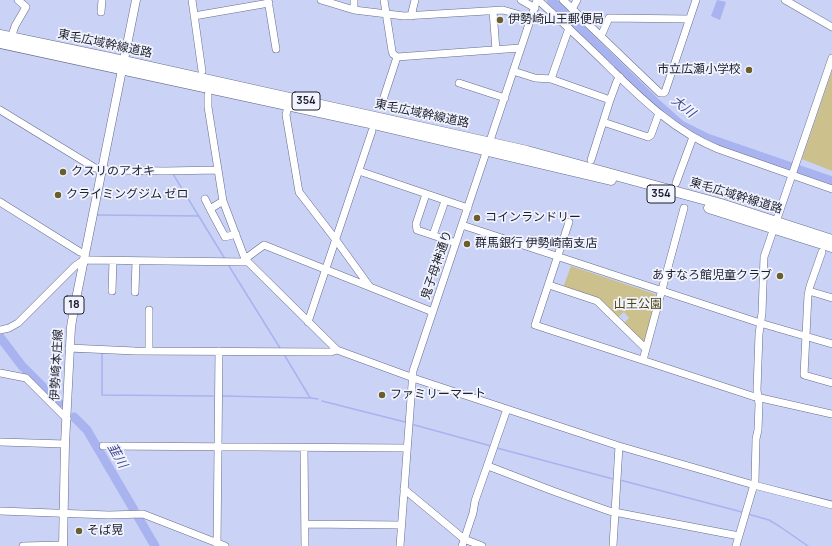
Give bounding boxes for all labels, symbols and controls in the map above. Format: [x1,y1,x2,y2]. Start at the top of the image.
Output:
place label: 伊勢崎山王郵便局 [508,13,604,27]
marker: 伊勢崎山王郵便局 [495,15,505,25]
street label: 東毛広域幹線道路 [57,27,153,61]
place label: 市立広瀬小学校 [657,63,741,77]
marker: 市立広瀬小学校 [744,65,754,75]
road number: 354 [292,92,320,110]
water label: 大川 [668,93,698,121]
street label: 東毛広域幹線道路 [374,97,470,131]
place label: クスリのアオキ [71,165,155,179]
marker: クスリのアオキ [58,167,68,177]
street label: 東毛広域幹線道路 [688,175,784,217]
road number: 354 [647,185,675,203]
place label: クライミングジム ゼロ [66,188,188,202]
marker: クライミングジム ゼロ [53,190,63,200]
place label: コインランドリー [485,211,581,225]
marker: コインランドリー [472,213,482,223]
street label: 鬼子母神通り [418,229,456,301]
place label: 群馬銀行 伊勢崎南支店 [475,237,597,251]
marker: 群馬銀行 伊勢崎南支店 [462,239,472,249]
place label: あすなろ館児童クラブ [652,269,772,283]
marker: あすなろ館児童クラブ [775,271,785,281]
road number: 18 [64,296,84,314]
park label: 山王公園 [614,298,662,312]
street label: 伊勢崎本庄線 [48,329,66,401]
place label: ファミリーマート [390,388,486,402]
marker: ファミリーマート [377,390,387,400]
water label: 韮川 [104,441,130,471]
place label: そば晃 [87,524,123,538]
marker: そば晃 [74,526,84,536]

